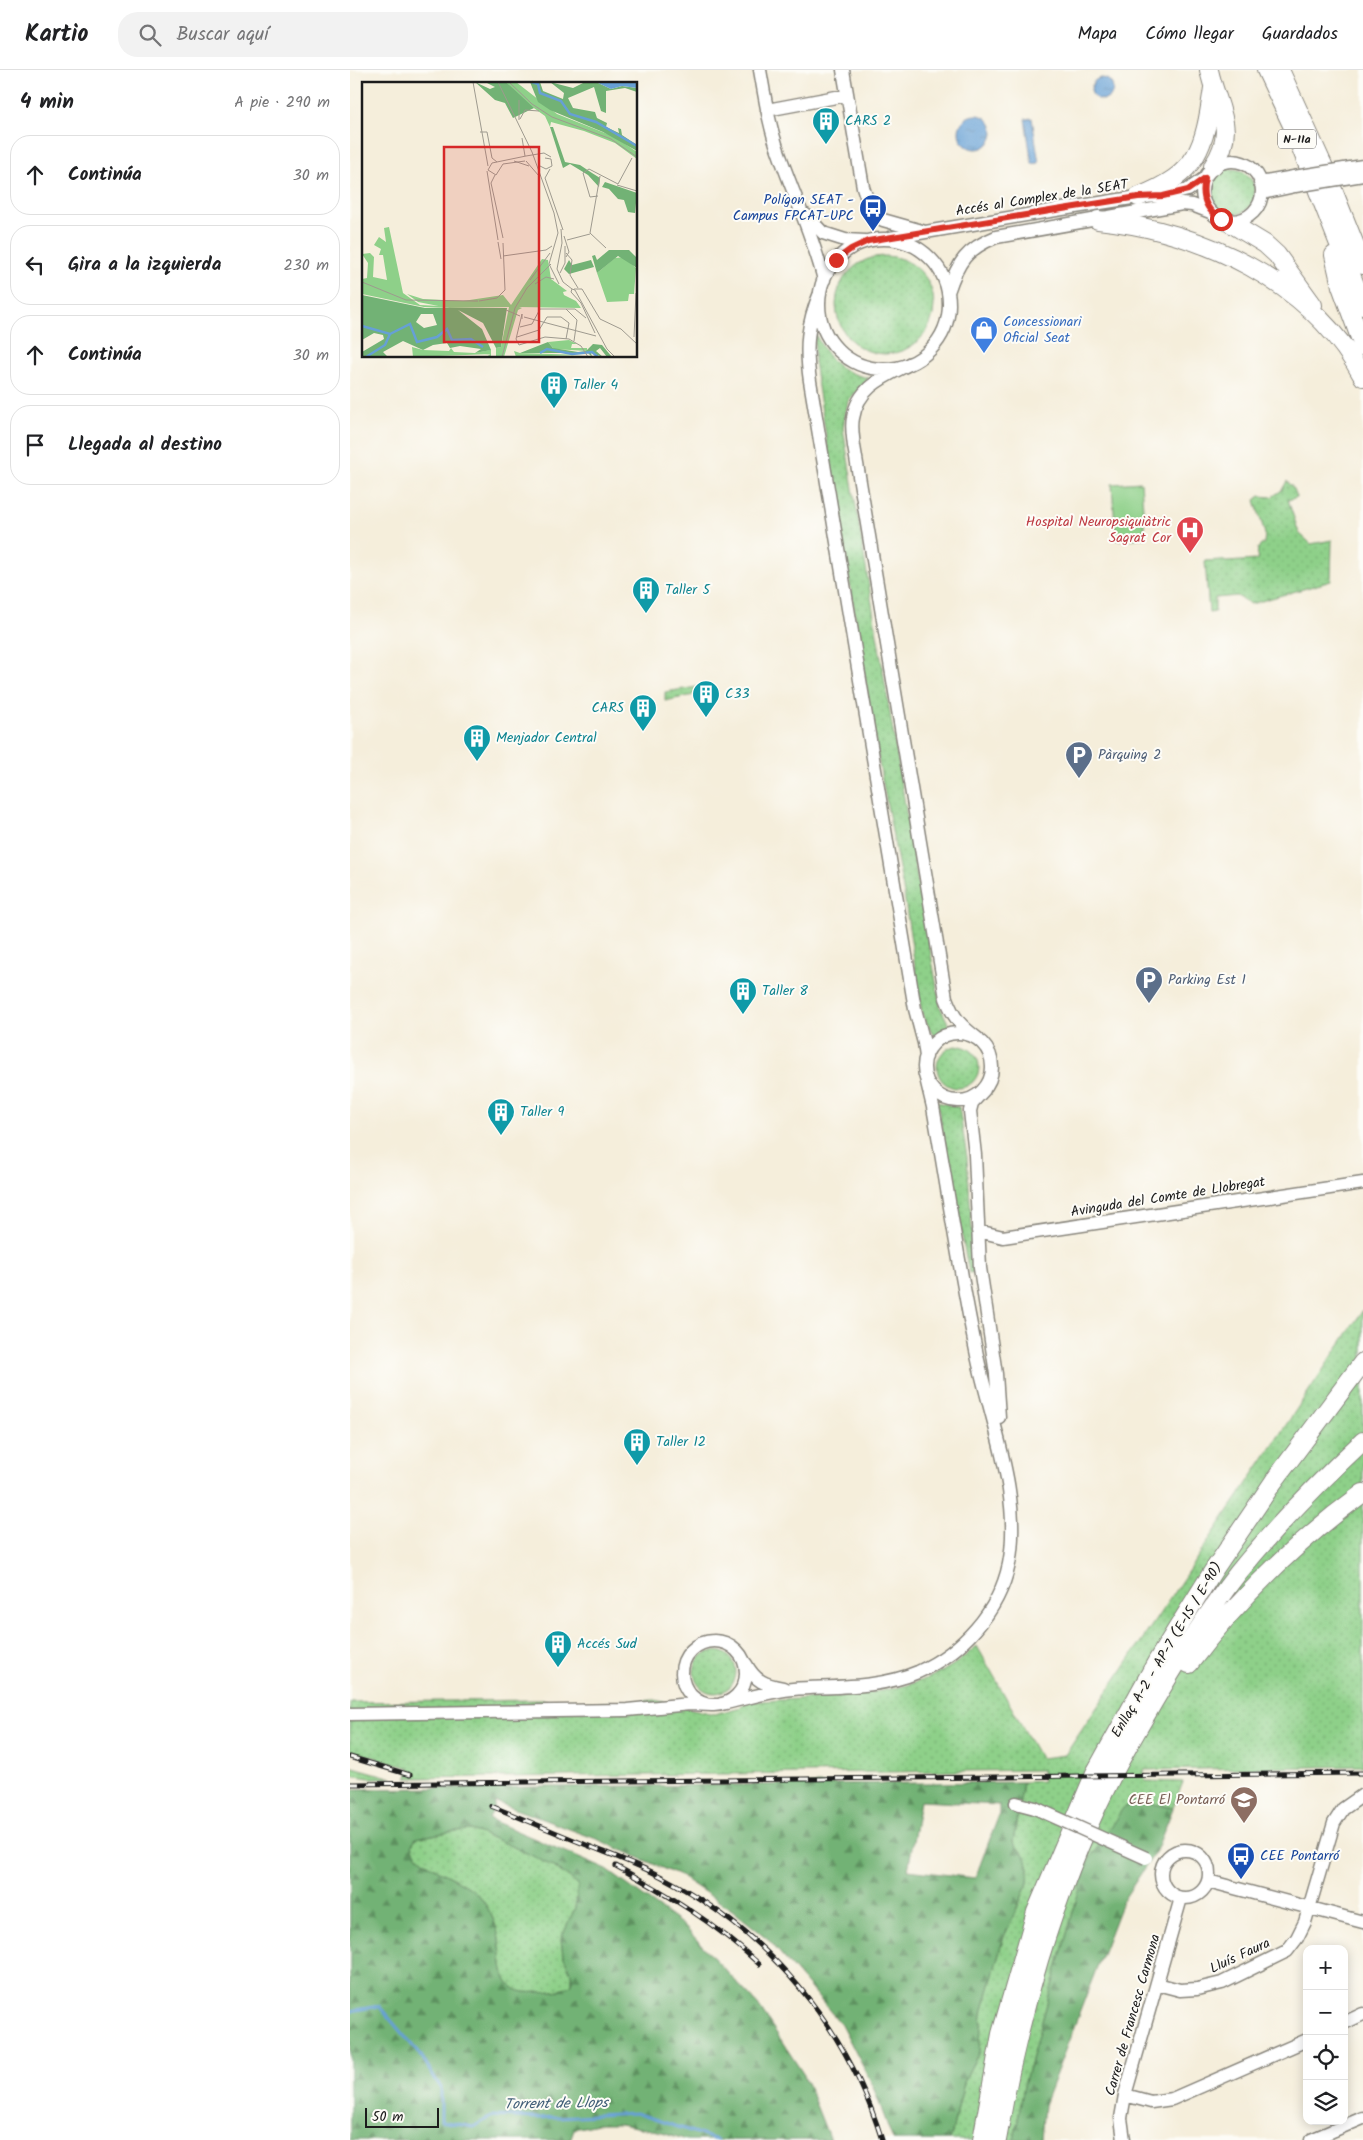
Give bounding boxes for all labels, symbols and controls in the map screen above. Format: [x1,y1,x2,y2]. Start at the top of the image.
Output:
search box [118,12,468,57]
text: Kartio [25,15,88,54]
text: Buscar aquí [176,20,269,50]
text: Mapa [1078,20,1117,49]
text: Cómo llegar [1145,20,1234,49]
text: Guardados [1262,20,1338,49]
icon: search [136,21,164,49]
inset map [362,82,638,358]
text: 4 min [20,86,74,119]
text: A pie · 290 m [234,90,330,115]
building icon: CARS 2 [811,106,841,145]
place label: CARS 2 [845,110,891,132]
road number: N-IIa [1278,130,1316,148]
text: Continúa [68,160,142,190]
icon: ahead [21,161,49,189]
text: 30 m [293,163,329,188]
street label: Accés al Complex de la SEAT [954,173,1131,223]
place label: Polígon SEAT - Campus FPCAT-UPC [733,189,854,227]
bus stop icon: Polígon SEAT - Campus FPCAT-UPC [858,193,888,232]
route start [1210,208,1233,231]
route end [825,249,848,272]
text: Gira a la izquierda [68,250,221,280]
icon: left [21,251,49,279]
text: 230 m [283,253,329,278]
place label: Concessionari Oficial Seat [1003,311,1082,349]
shop icon: Concessionari Oficial Seat [969,315,999,354]
text: Continúa [68,340,142,370]
icon: ahead [21,341,49,369]
text: 30 m [293,343,329,368]
building icon: Taller 4 [539,370,569,409]
place label: Taller 4 [573,374,618,396]
text: Llegada al destino [68,430,222,460]
icon: arrive [21,431,49,459]
place label: Hospital Neuropsiquiàtric Sagrat Cor [1026,511,1172,549]
hospital icon: Hospital Neuropsiquiàtric Sagrat Cor [1175,515,1205,554]
building icon: Taller 5 [631,575,661,614]
place label: Taller 5 [665,579,711,601]
building icon: C33 [691,679,721,718]
place label: C33 [725,683,749,705]
building icon: CARS [628,693,658,732]
place label: CARS [591,697,625,719]
building icon: Menjador Central [462,723,492,762]
place label: Menjador Central [496,727,597,749]
parking icon: Pàrquing 2 [1064,740,1094,779]
place label: Pàrquing 2 [1098,744,1161,766]
parking icon: Parking Est 1 [1134,965,1164,1004]
place label: Parking Est 1 [1168,969,1246,991]
building icon: Taller 8 [728,976,758,1015]
place label: Taller 8 [762,980,808,1002]
building icon: Taller 9 [486,1097,516,1136]
place label: Taller 9 [520,1101,564,1123]
street label: Avinguda del Comte de Llobregat [1069,1171,1267,1223]
building icon: Taller 12 [622,1427,652,1466]
place label: Taller 12 [656,1431,706,1453]
street label: Enllaç A-2 - AP-7 (E-15 / E-90) [1106,1558,1228,1742]
building icon: Accés Sud [543,1629,573,1668]
place label: Accés Sud [577,1633,638,1655]
school or university icon: CEE El Pontarró [1229,1785,1259,1824]
place label: CEE El Pontarró [1128,1789,1226,1811]
bus stop icon: CEE Pontarró [1226,1841,1256,1880]
place label: CEE Pontarró [1260,1845,1340,1867]
street label: Carrer de Francesc Carmona [1099,1932,1167,2098]
street label: Lluís Faura [1206,1932,1274,1980]
map controls [1303,1945,1348,2125]
button: + [1303,1945,1348,1990]
button: − [1303,1990,1348,2035]
button: locate [1303,2035,1348,2080]
button: layers [1303,2080,1348,2125]
water label: Torrent de Llops [504,2091,610,2117]
scale bar [365,2105,439,2128]
text: 50 m [372,2106,403,2128]

